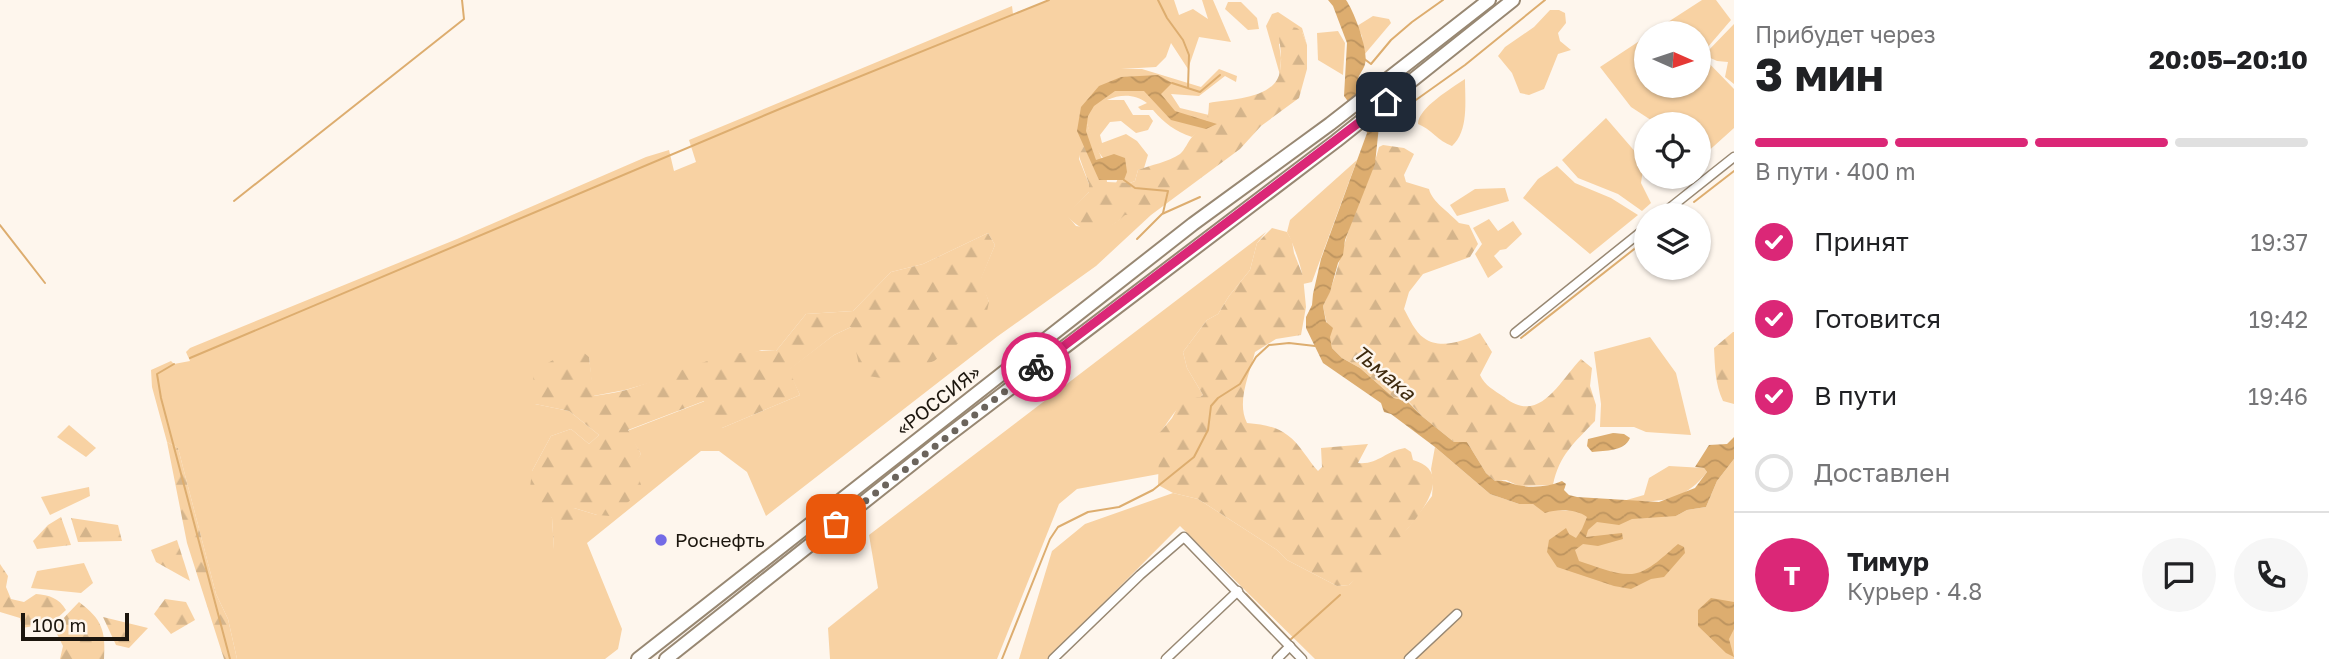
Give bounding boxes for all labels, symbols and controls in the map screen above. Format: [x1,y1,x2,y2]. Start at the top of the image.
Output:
text: Прибудет через [1755,20,1936,48]
north arrow [1634,21,1712,98]
map controls [1634,21,1711,280]
text: 20:05–20:10 [2149,44,2308,75]
text: 3 мин [1755,46,1884,101]
pin [1356,72,1416,132]
icon: home [1367,83,1405,121]
button: locate [1634,112,1711,189]
text: В пути · 400 m [1755,157,1916,185]
button: layers [1634,203,1711,280]
icon: check [1755,223,1793,261]
text: Принят [1814,226,1909,257]
text: 19:37 [2250,228,2308,256]
icon: check [1755,300,1793,338]
text: Готовится [1814,303,1941,334]
text: 19:42 [2249,305,2308,333]
courier [1001,332,1071,402]
water label: Тьмака [1348,339,1422,406]
icon: bike [1017,348,1055,386]
street label: «РОССИЯ» [891,360,984,440]
icon: check [1755,377,1793,415]
text: В пути [1814,380,1897,411]
text: 19:46 [2248,382,2308,410]
text: Доставлен [1814,457,1950,488]
pin [806,494,866,554]
icon: bag [817,505,855,543]
place label: Роснефть [675,528,765,551]
marker: Роснефть [653,532,669,548]
button: chat [2142,538,2216,612]
button: phone [2234,538,2308,612]
text: Тимур [1847,546,1929,577]
text: Т [1784,560,1800,591]
text: Курьер · 4.8 [1847,577,1982,605]
scale bar [21,610,130,642]
text: 100 m [32,613,86,636]

